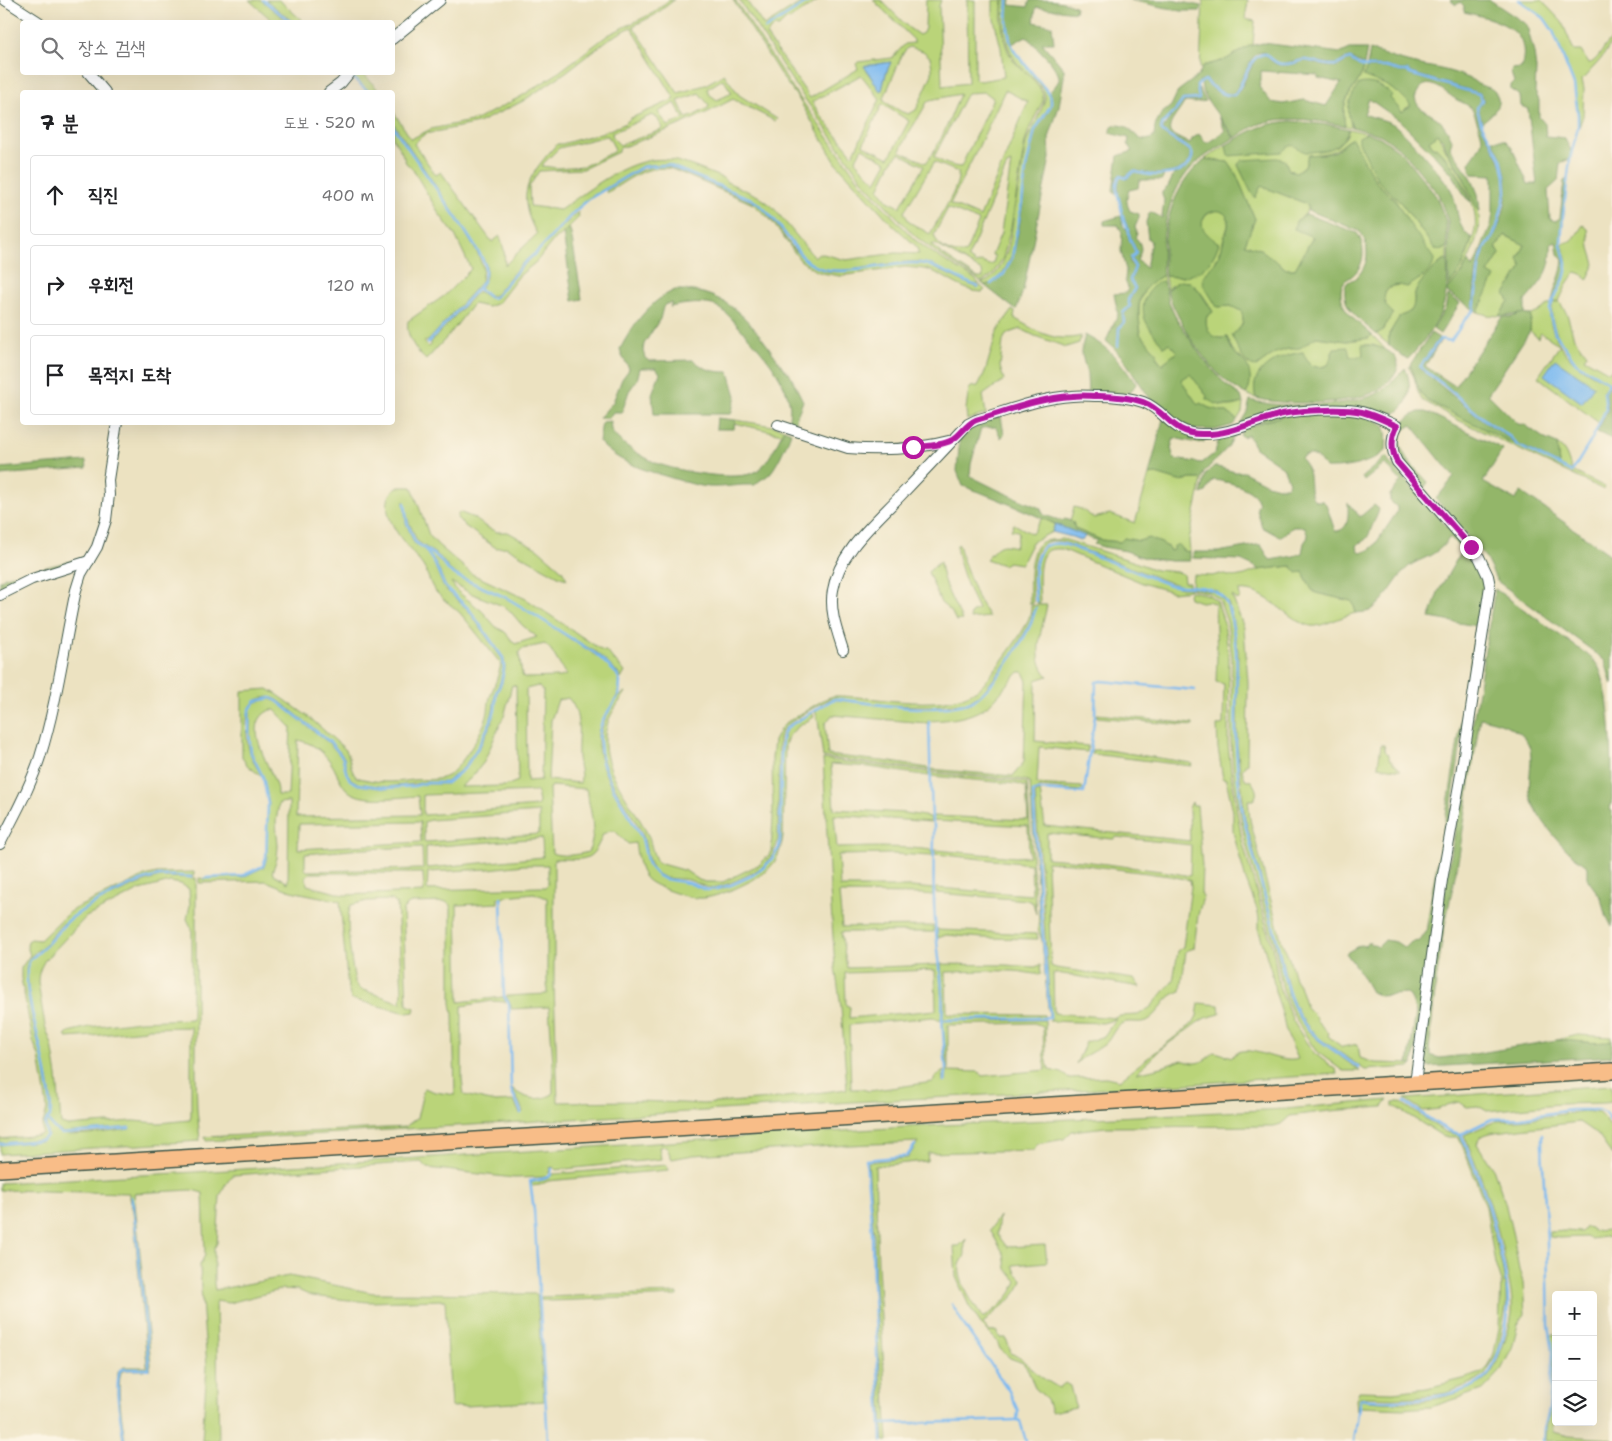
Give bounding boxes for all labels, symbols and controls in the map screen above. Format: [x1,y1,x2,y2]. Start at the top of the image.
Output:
search box [20,20,395,75]
icon: search [38,34,66,62]
text: 장소 검색 [78,35,146,60]
text: 7 분 [40,109,79,137]
text: 도보 · 520 m [284,112,375,133]
icon: ahead [41,181,69,209]
text: 직진 [88,182,119,207]
text: 400 m [321,185,374,206]
icon: right [41,271,69,299]
text: 우회전 [88,272,134,297]
text: 120 m [327,275,374,296]
icon: arrive [41,361,69,389]
text: 목적지 도착 [88,362,171,387]
route start [902,436,925,459]
route end [1460,536,1483,559]
map controls [1552,1291,1597,1426]
button: + [1552,1291,1597,1336]
button: − [1552,1336,1597,1381]
button: layers [1552,1381,1597,1426]

